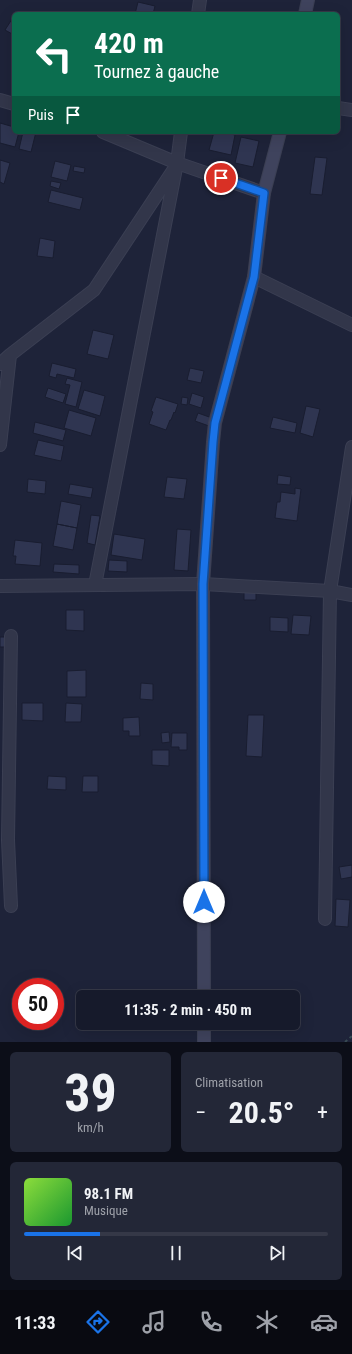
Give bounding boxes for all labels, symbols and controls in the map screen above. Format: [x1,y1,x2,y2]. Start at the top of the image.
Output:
text: 420 m [94,27,164,60]
icon: left [28,28,80,80]
text: Tournez à gauche [94,61,219,82]
icon: arrive [62,104,84,126]
text: Puis [28,106,54,124]
pin [204,161,238,195]
icon: arrive [210,167,232,189]
position arrow [183,881,225,923]
speed limit sign: 50 [12,978,64,1030]
text: 11:35 · 2 min · 450 m [124,1001,252,1019]
text: 39 [64,1063,117,1124]
text: Climatisation [195,1075,263,1090]
text: 20.5° [229,1095,294,1130]
text: − [195,1100,206,1125]
text: + [317,1100,328,1125]
text: km/h [77,1120,104,1135]
text: 98.1 FM [84,1185,133,1203]
text: Musique [84,1203,128,1218]
icon: previous [64,1242,86,1264]
icon: pause [165,1242,187,1264]
icon: next [266,1242,288,1264]
icon: directions [84,1308,112,1336]
icon: music [140,1308,168,1336]
icon: phone [197,1308,225,1336]
icon: climate [253,1308,281,1336]
icon: car [310,1308,338,1336]
text: 11:33 [14,1312,56,1333]

